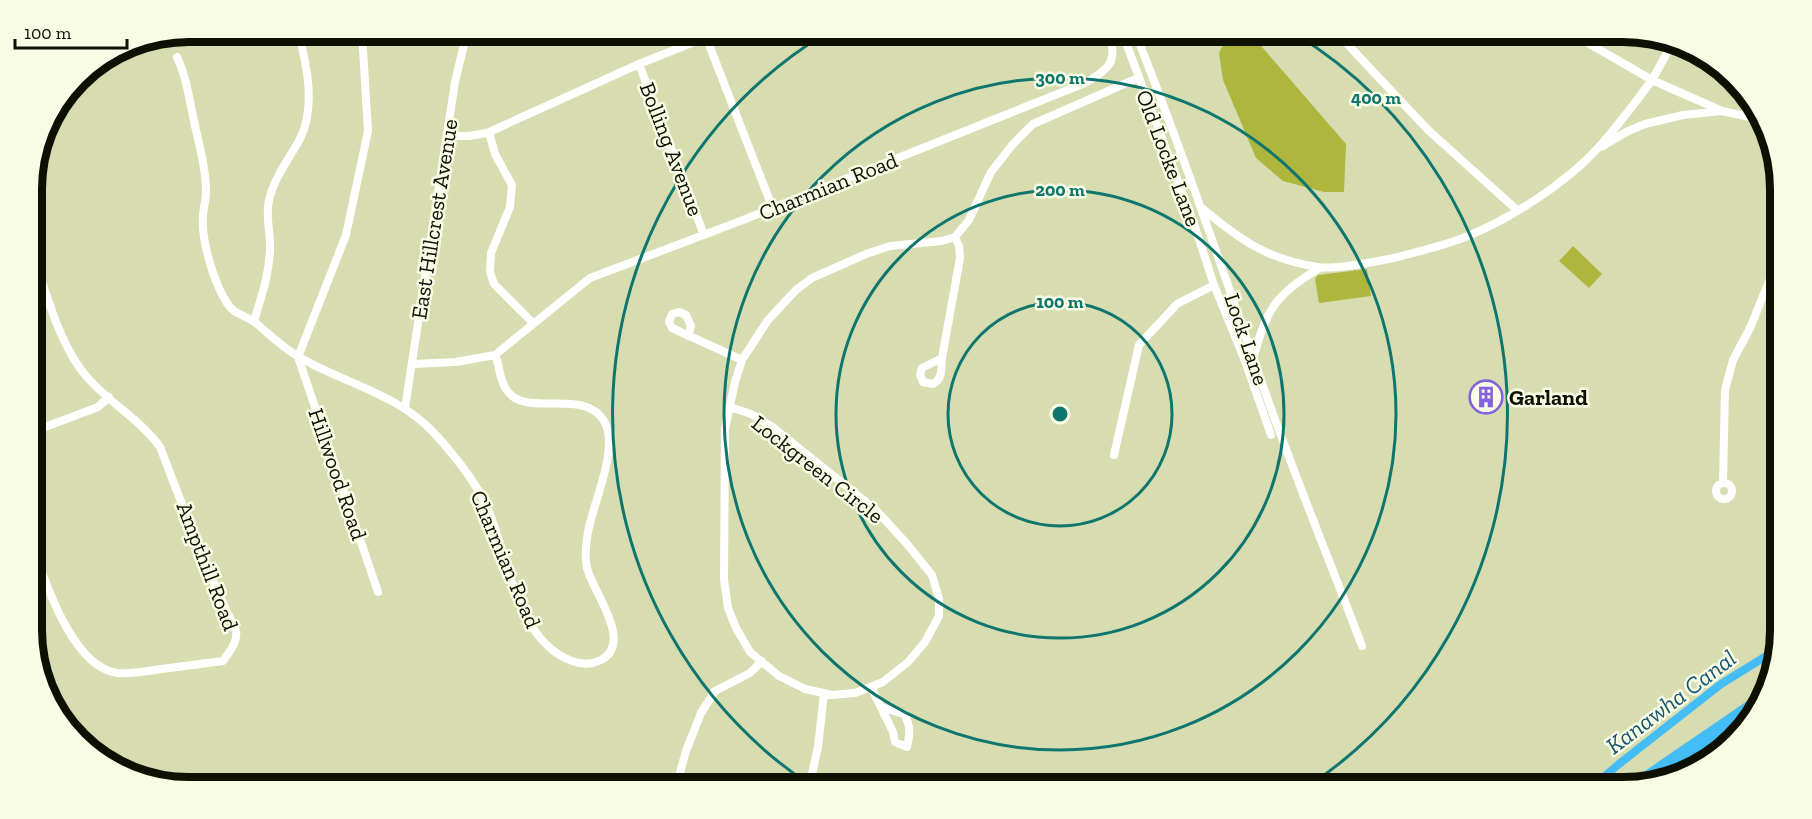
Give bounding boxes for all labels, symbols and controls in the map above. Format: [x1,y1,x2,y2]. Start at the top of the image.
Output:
scale bar [15,12,128,50]
text: 100 m [24,22,72,44]
text: 300 m [1035,67,1085,89]
street label: Bolling Avenue [634,78,709,220]
street label: Old Locke Lane [1130,86,1207,230]
text: 400 m [1351,87,1401,109]
street label: East Hillcrest Avenue [405,117,464,321]
street label: Charmian Road [755,146,901,227]
text: 200 m [1035,179,1085,201]
street label: Lock Lane [1218,290,1275,389]
text: 100 m [1036,291,1084,313]
building icon: Garland [1468,379,1504,415]
place label: Garland [1509,384,1588,411]
centre of rings [1050,404,1070,424]
street label: Hillwood Road [302,405,373,544]
street label: Lockgreen Circle [746,409,889,529]
street label: Charmian Road [464,486,547,632]
street label: Ampthill Road [171,498,245,634]
water label: Kanawha Canal [1600,643,1742,760]

